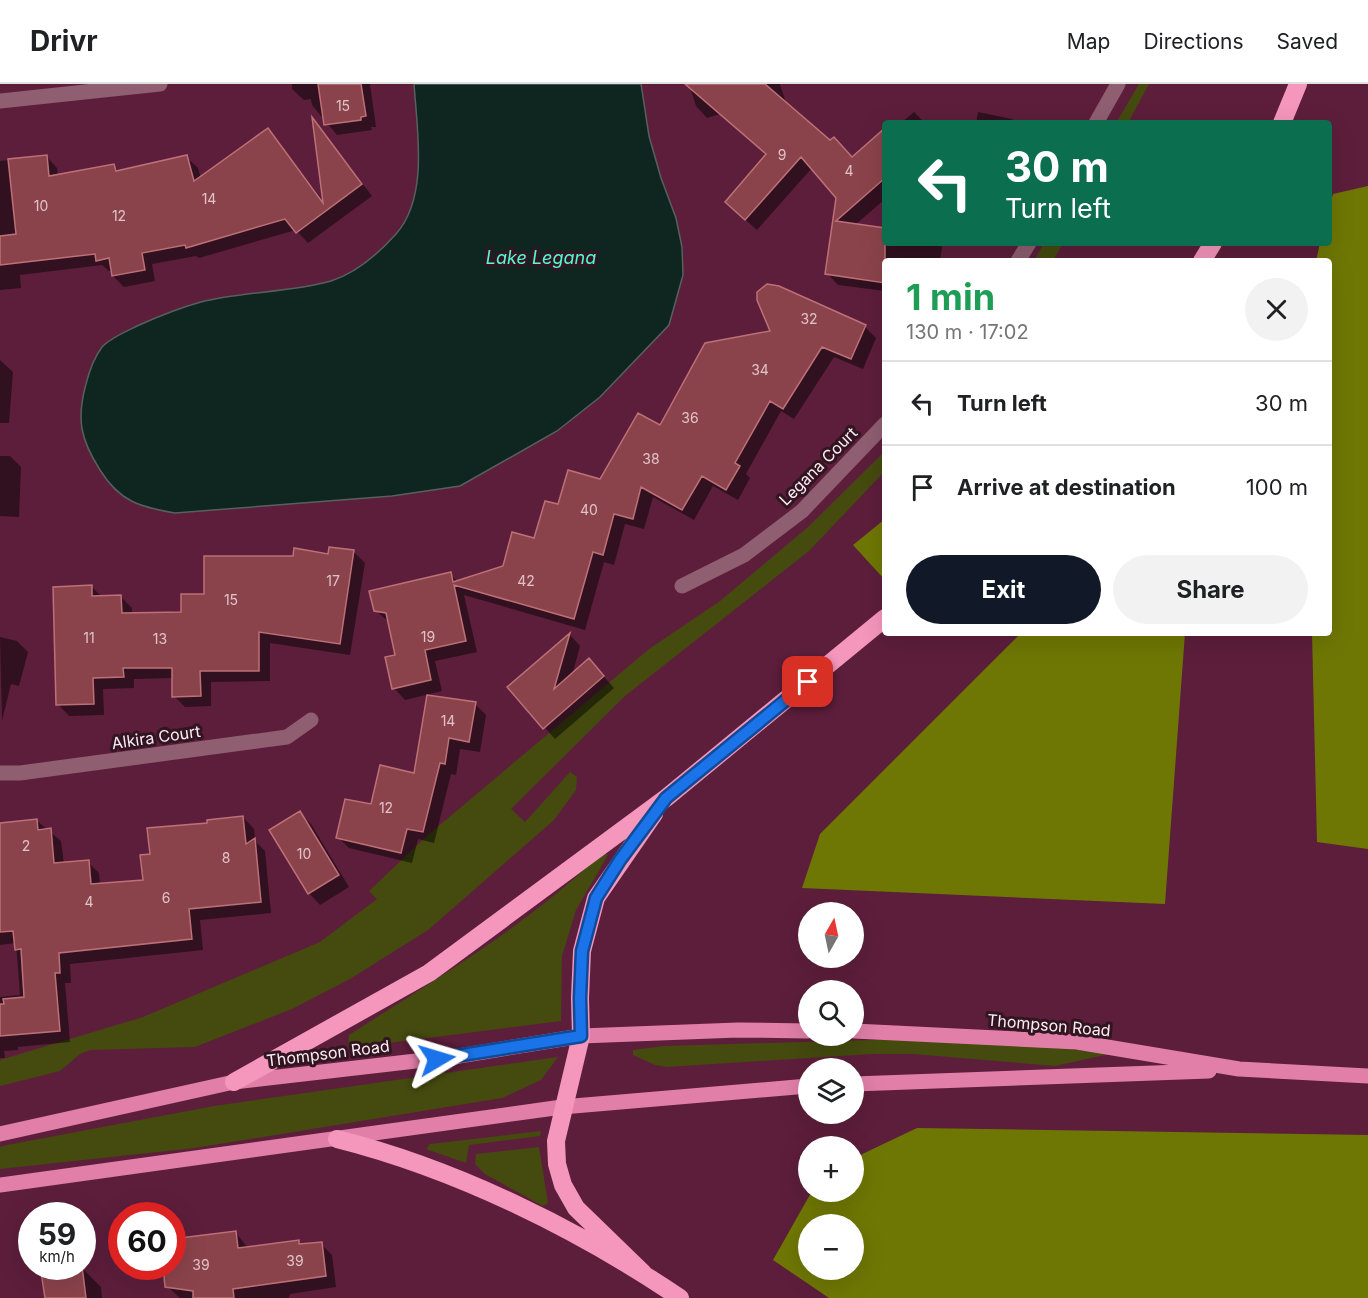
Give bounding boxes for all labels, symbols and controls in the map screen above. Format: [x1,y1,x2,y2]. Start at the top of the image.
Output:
text: Drivr [30,24,98,58]
text: Map [1067,29,1110,54]
text: Directions [1143,29,1244,54]
text: Saved [1277,29,1338,54]
house number: 15 [336,97,350,114]
text: 30 m [1005,141,1109,192]
icon: left [906,144,984,222]
house number: 9 [778,146,786,163]
house number: 4 [844,162,854,179]
house number: 14 [202,190,216,207]
text: Turn left [1005,192,1111,225]
house number: 10 [34,197,48,214]
house number: 12 [112,207,126,224]
water label: Lake Legana [486,247,596,268]
text: 1 min [906,275,995,319]
button: close [1245,278,1308,341]
house number: 32 [800,310,818,327]
text: 130 m · 17:02 [906,320,1029,344]
house number: 34 [751,361,769,378]
icon: left [906,387,939,420]
text: Turn left [957,390,1047,416]
text: 30 m [1255,390,1308,416]
house number: 36 [681,409,699,426]
street label: Legana Court [775,423,861,509]
house number: 38 [642,450,660,467]
icon: arrive [906,471,939,504]
text: Arrive at destination [957,474,1176,500]
text: 100 m [1246,474,1308,500]
house number: 40 [580,501,598,518]
button: Exit [906,555,1101,624]
button: Share [1113,555,1308,624]
house number: 17 [326,572,340,589]
house number: 42 [517,572,535,589]
house number: 15 [224,591,238,608]
house number: 19 [421,628,435,645]
house number: 11 [83,629,95,646]
house number: 13 [153,630,167,647]
pin [782,656,833,707]
icon: arrive [791,665,824,698]
house number: 14 [441,712,455,729]
street label: Alkira Court [110,721,202,753]
house number: 12 [379,799,393,816]
house number: 2 [22,837,30,854]
house number: 10 [297,845,311,862]
house number: 8 [222,849,230,866]
house number: 6 [162,889,170,906]
house number: 4 [84,893,94,910]
north arrow [798,902,864,968]
map controls [798,902,864,1280]
button: search [798,980,864,1046]
street label: Thompson Road [986,1010,1112,1040]
position arrow [405,1027,469,1091]
street label: Thompson Road [265,1036,391,1070]
button: layers [798,1058,864,1124]
button: + [798,1136,864,1202]
speed limit sign: 60 [108,1202,186,1280]
button: − [798,1214,864,1280]
text: 59 [38,1216,76,1252]
text: km/h [39,1247,75,1266]
house number: 39 [286,1252,304,1269]
house number: 39 [192,1256,210,1273]

